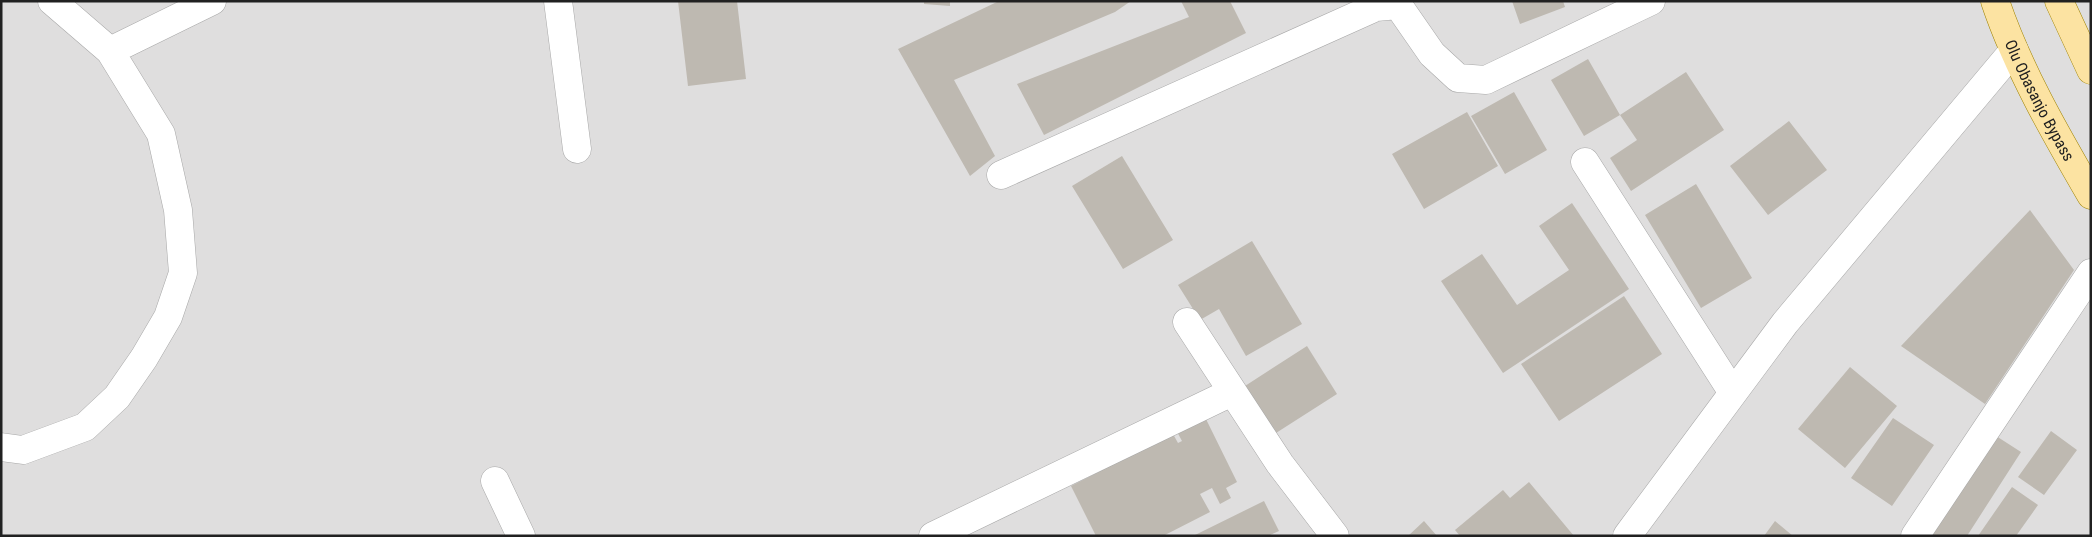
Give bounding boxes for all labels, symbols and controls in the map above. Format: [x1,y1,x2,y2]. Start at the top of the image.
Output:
street label: Olu Obasanjo Bypass [2001,37,2079,164]

